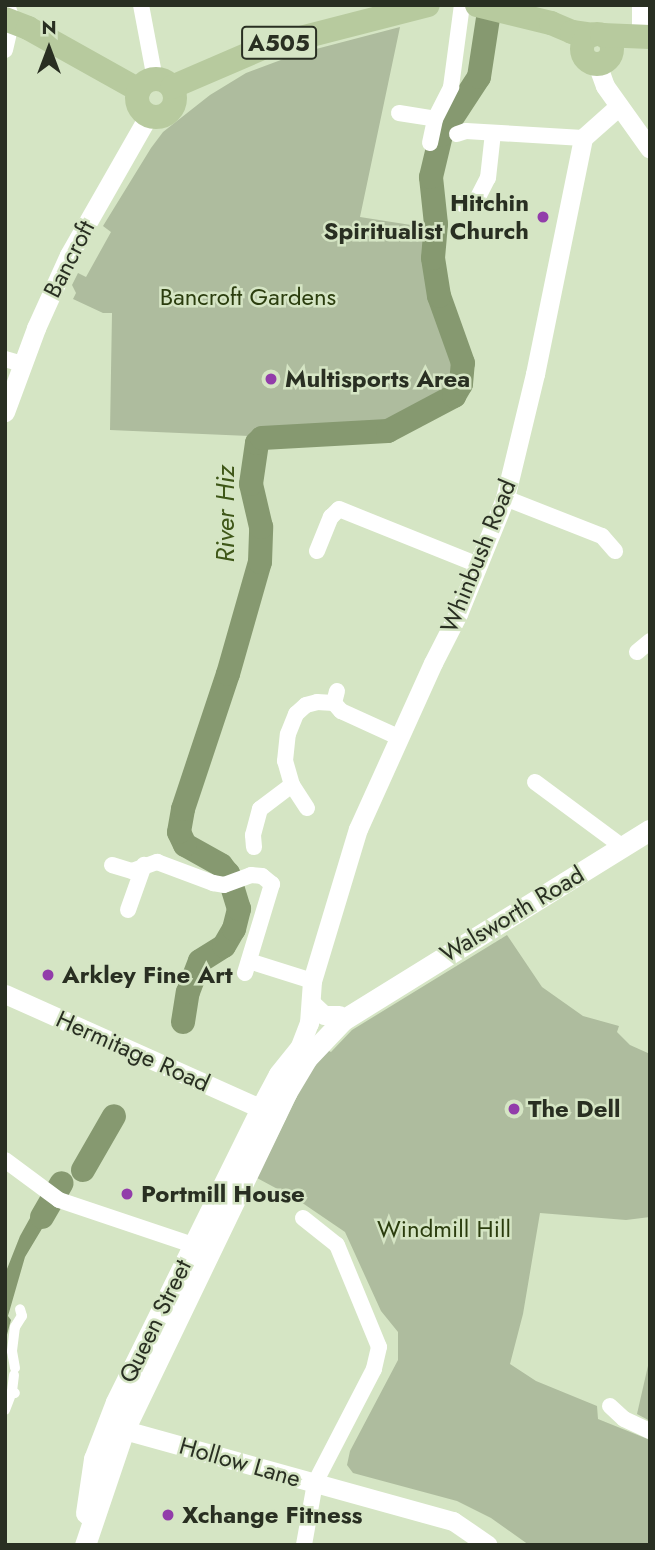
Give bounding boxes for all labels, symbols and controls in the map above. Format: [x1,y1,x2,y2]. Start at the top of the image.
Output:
north arrow [14,14,84,84]
text: N [41,14,57,41]
road number: A505 [240,24,318,62]
place label: Hitchin Spiritualist Church [324,189,529,245]
marker: Hitchin Spiritualist Church [535,209,551,225]
street label: Bancroft [37,216,101,302]
park label: Bancroft Gardens [160,283,336,311]
place label: Multisports Area [285,365,470,393]
marker: Multisports Area [263,371,279,387]
water label: River Hiz [210,465,242,563]
street label: Whinbush Road [434,475,522,637]
street label: Walsworth Road [435,860,589,968]
place label: Arkley Fine Art [62,961,233,989]
marker: Arkley Fine Art [40,967,56,983]
street label: Hermitage Road [52,1004,214,1098]
place label: The Dell [528,1095,620,1123]
marker: The Dell [506,1101,522,1117]
place label: Portmill House [141,1180,305,1208]
marker: Portmill House [119,1186,135,1202]
park label: Windmill Hill [377,1215,511,1243]
street label: Queen Street [113,1255,197,1387]
street label: Hollow Lane [176,1431,304,1493]
place label: Xchange Fitness [182,1501,363,1529]
marker: Xchange Fitness [160,1507,176,1523]

